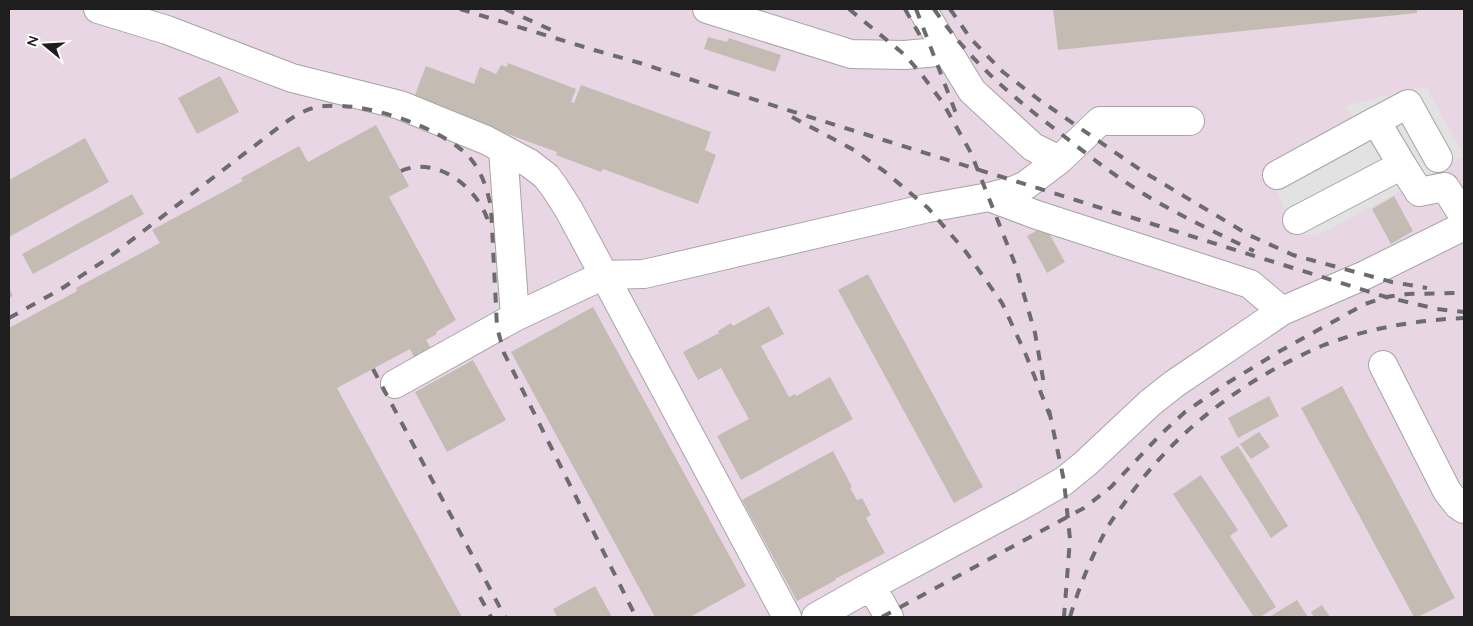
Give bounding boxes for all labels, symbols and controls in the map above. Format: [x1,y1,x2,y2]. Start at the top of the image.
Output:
north arrow [20,20,70,70]
text: N [22,33,43,49]

